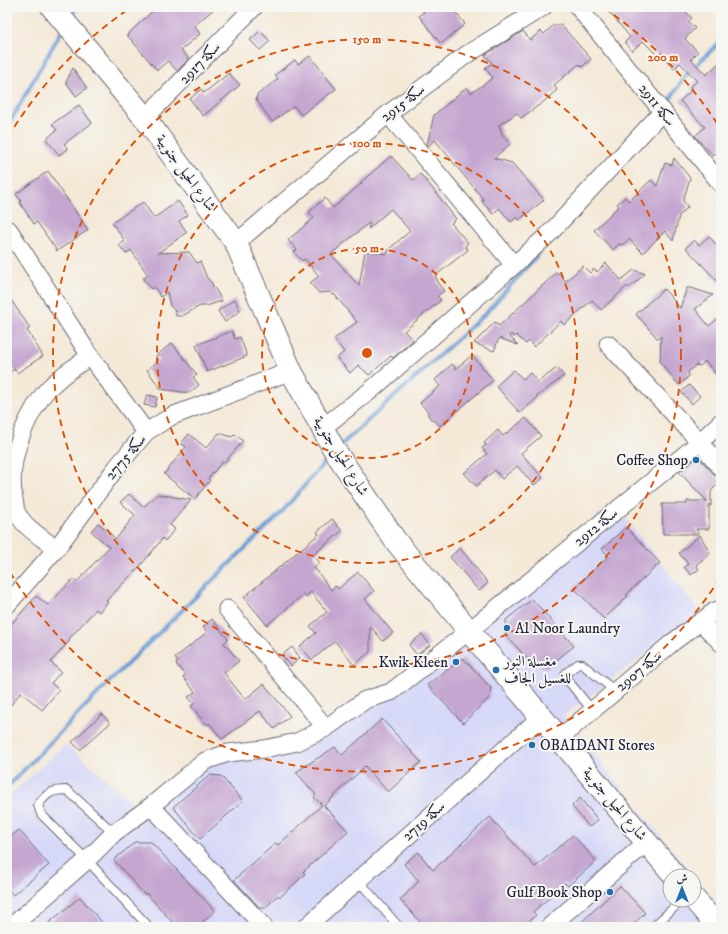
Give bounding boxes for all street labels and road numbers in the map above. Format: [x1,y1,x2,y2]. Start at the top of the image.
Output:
street label: سكة 2917 [175,38,225,88]
street label: سكة 2915 [377,80,429,126]
street label: سكة 2911 [634,80,680,130]
street label: شارع الحيل جنوبية [149,131,220,217]
street label: شارع الحيل جنوبية [306,413,373,501]
street label: سكة 2775 [101,430,151,484]
street label: سكة 2912 [570,503,622,551]
street label: سكة 2907 [612,646,666,696]
street label: شارع الحيل جنوبية [576,763,651,847]
street label: سكة 2719 [398,797,450,845]

